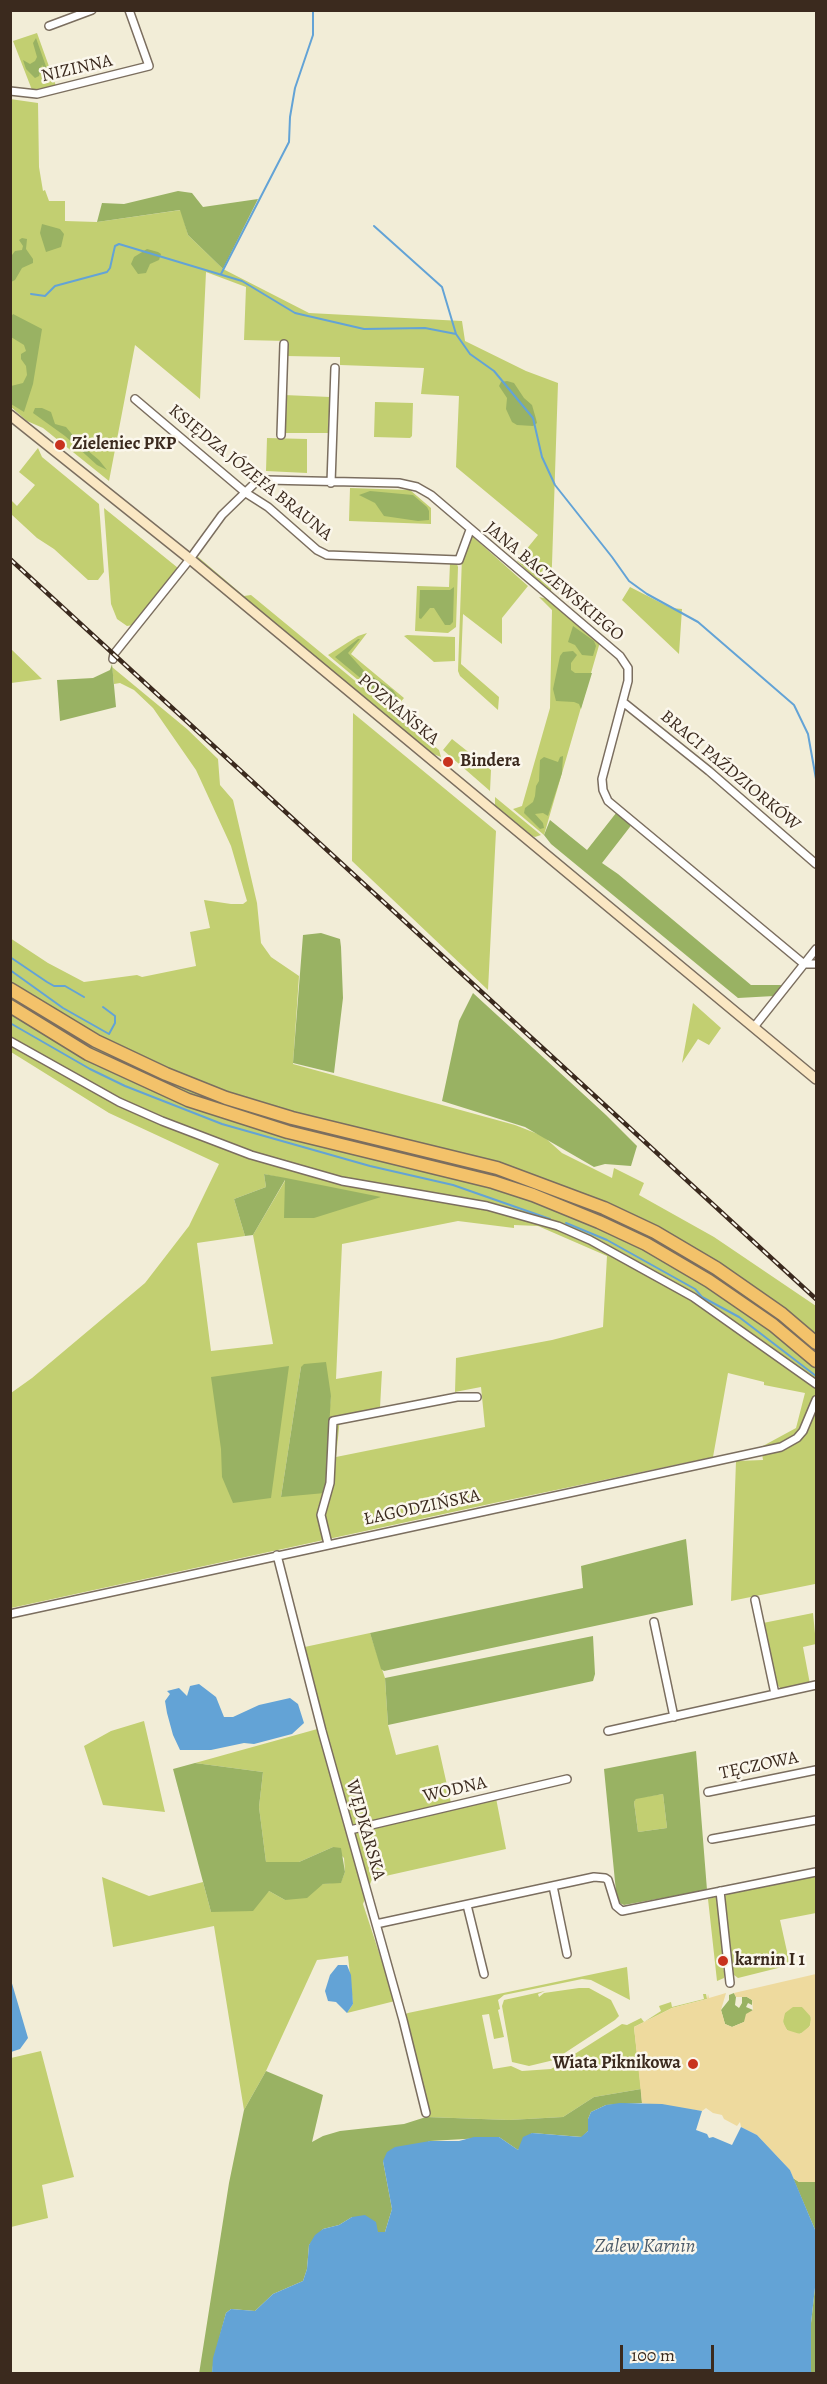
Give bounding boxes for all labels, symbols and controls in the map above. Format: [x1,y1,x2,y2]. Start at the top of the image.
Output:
street label: NIZINNA [39,50,115,88]
street label: KSIĘDZA JÓZEFA BRAUNA [164,400,336,546]
place label: Zieleniec PKP [72,434,176,456]
marker: Zieleniec PKP [53,438,67,452]
street label: JANA BACZEWSKIEGO [480,518,628,646]
street label: POZNAŃSKA [353,670,443,750]
street label: BRACI PAŹDZIORKÓW [656,706,804,836]
place label: Bindera [460,751,520,773]
marker: Bindera [441,755,455,769]
street label: ŁAGODZIŃSKA [362,1485,482,1531]
street label: TĘCZOWA [718,1747,800,1785]
street label: WODNA [421,1772,489,1808]
street label: WĘDKARSKA [340,1777,390,1883]
place label: karnin I 1 [735,1950,805,1972]
marker: karnin I 1 [716,1954,730,1968]
place label: Wiata Piknikowa [553,2053,681,2075]
marker: Wiata Piknikowa [686,2057,700,2071]
water label: Zalew Karnin [595,2235,695,2259]
scale bar [623,2333,718,2371]
text: 100 m [631,2343,675,2367]

